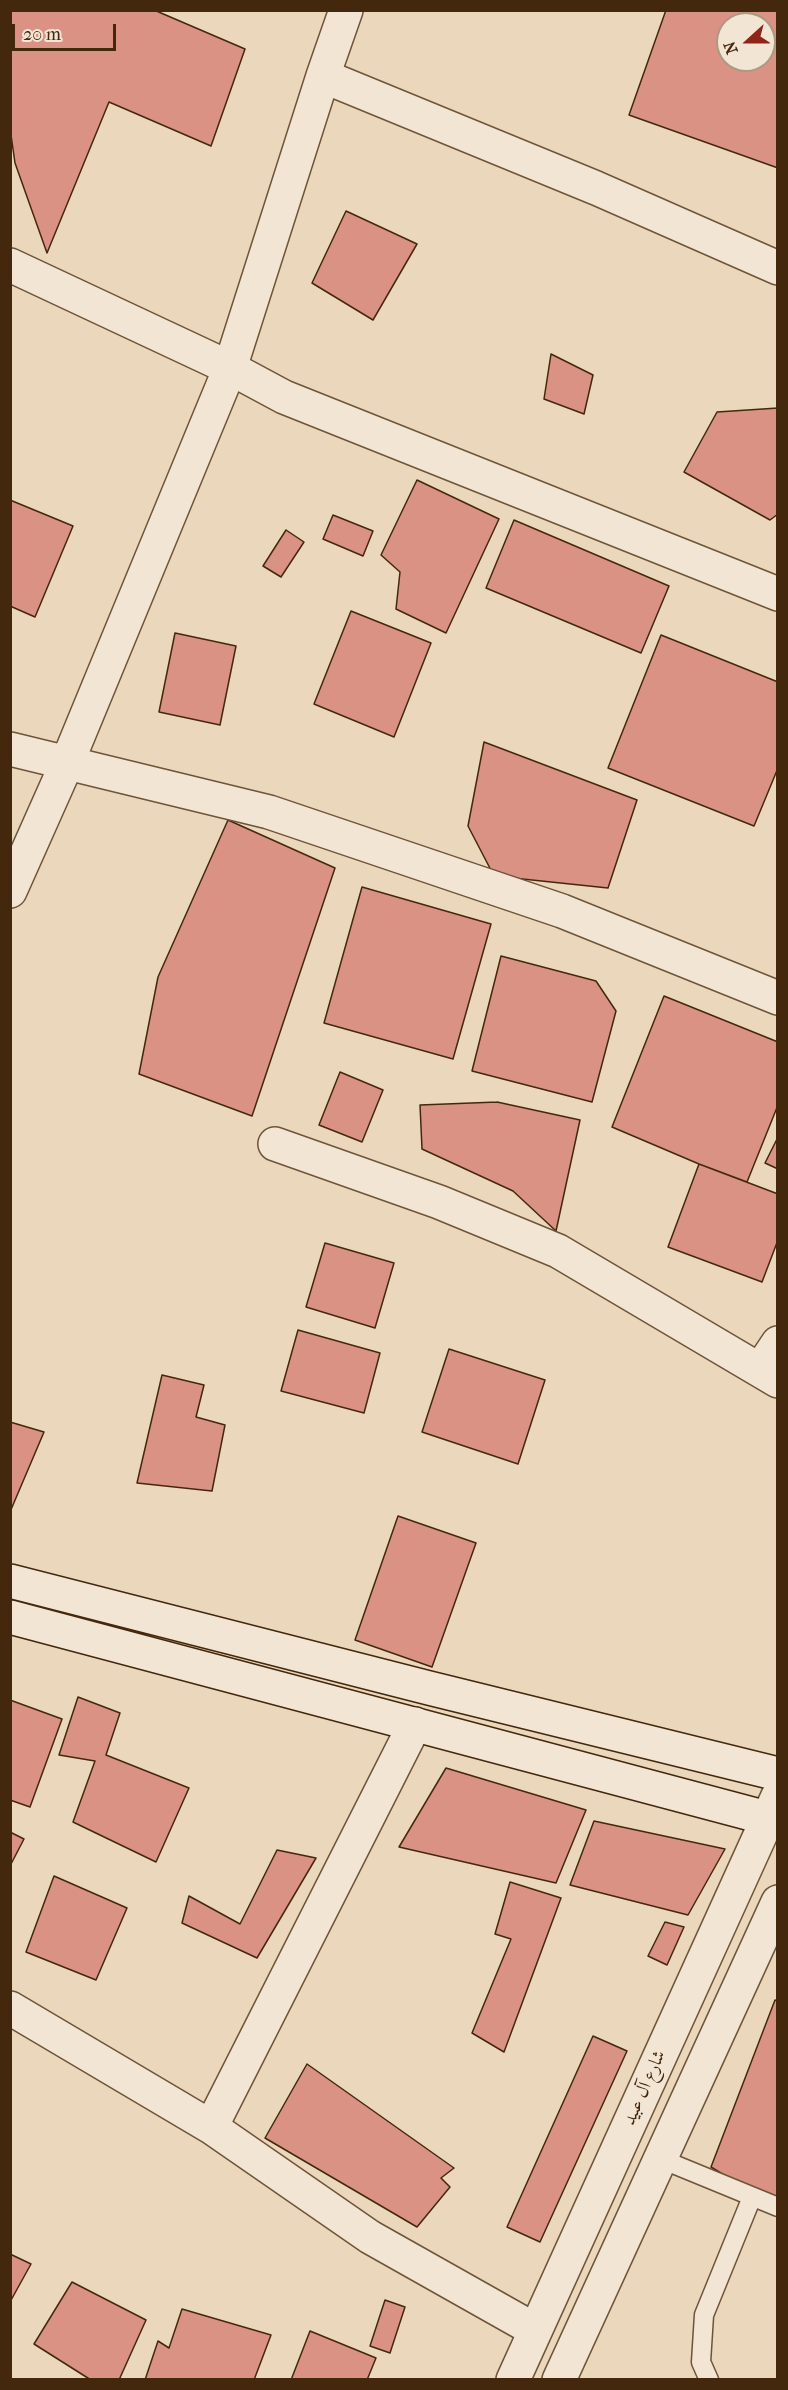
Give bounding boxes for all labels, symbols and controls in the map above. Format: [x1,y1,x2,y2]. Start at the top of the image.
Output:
scale bar [15,12,118,50]
north arrow [716,12,776,72]
text: 20 m [23,24,61,45]
text: N [720,39,742,57]
street label: شارع آل عبيد [619,2047,671,2129]

